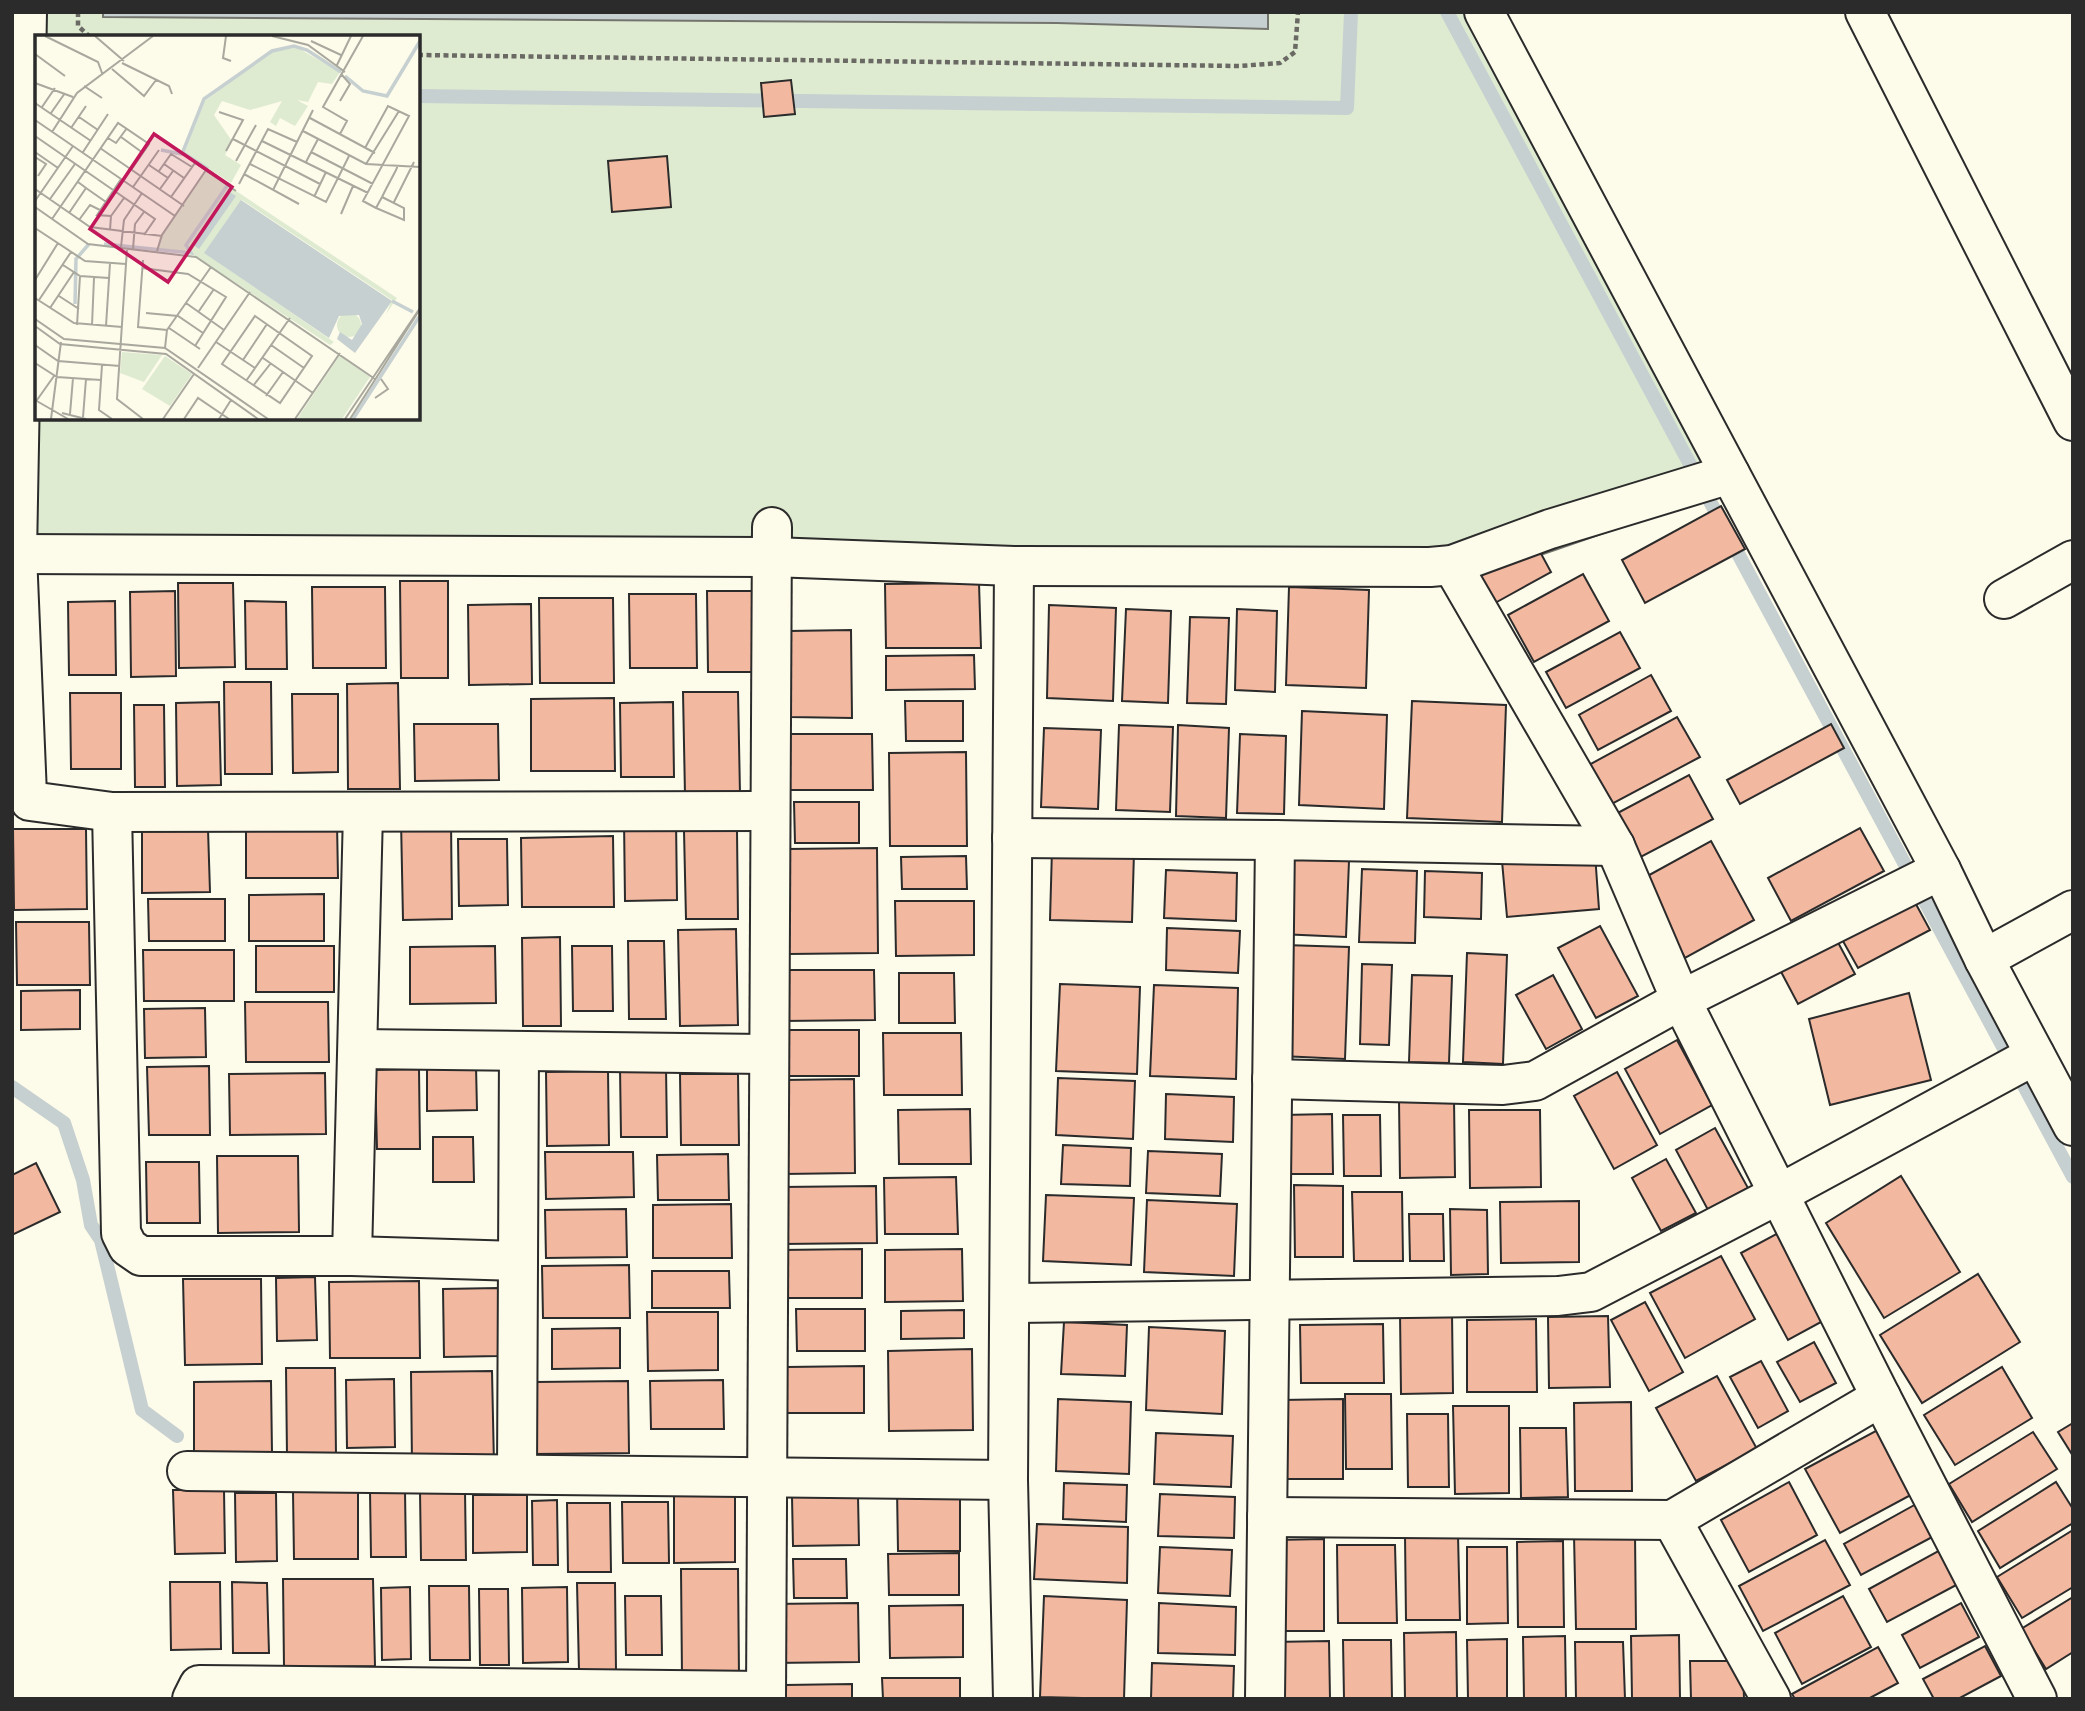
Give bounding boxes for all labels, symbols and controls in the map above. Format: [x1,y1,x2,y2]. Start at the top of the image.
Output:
inset map [35,35,420,420]

